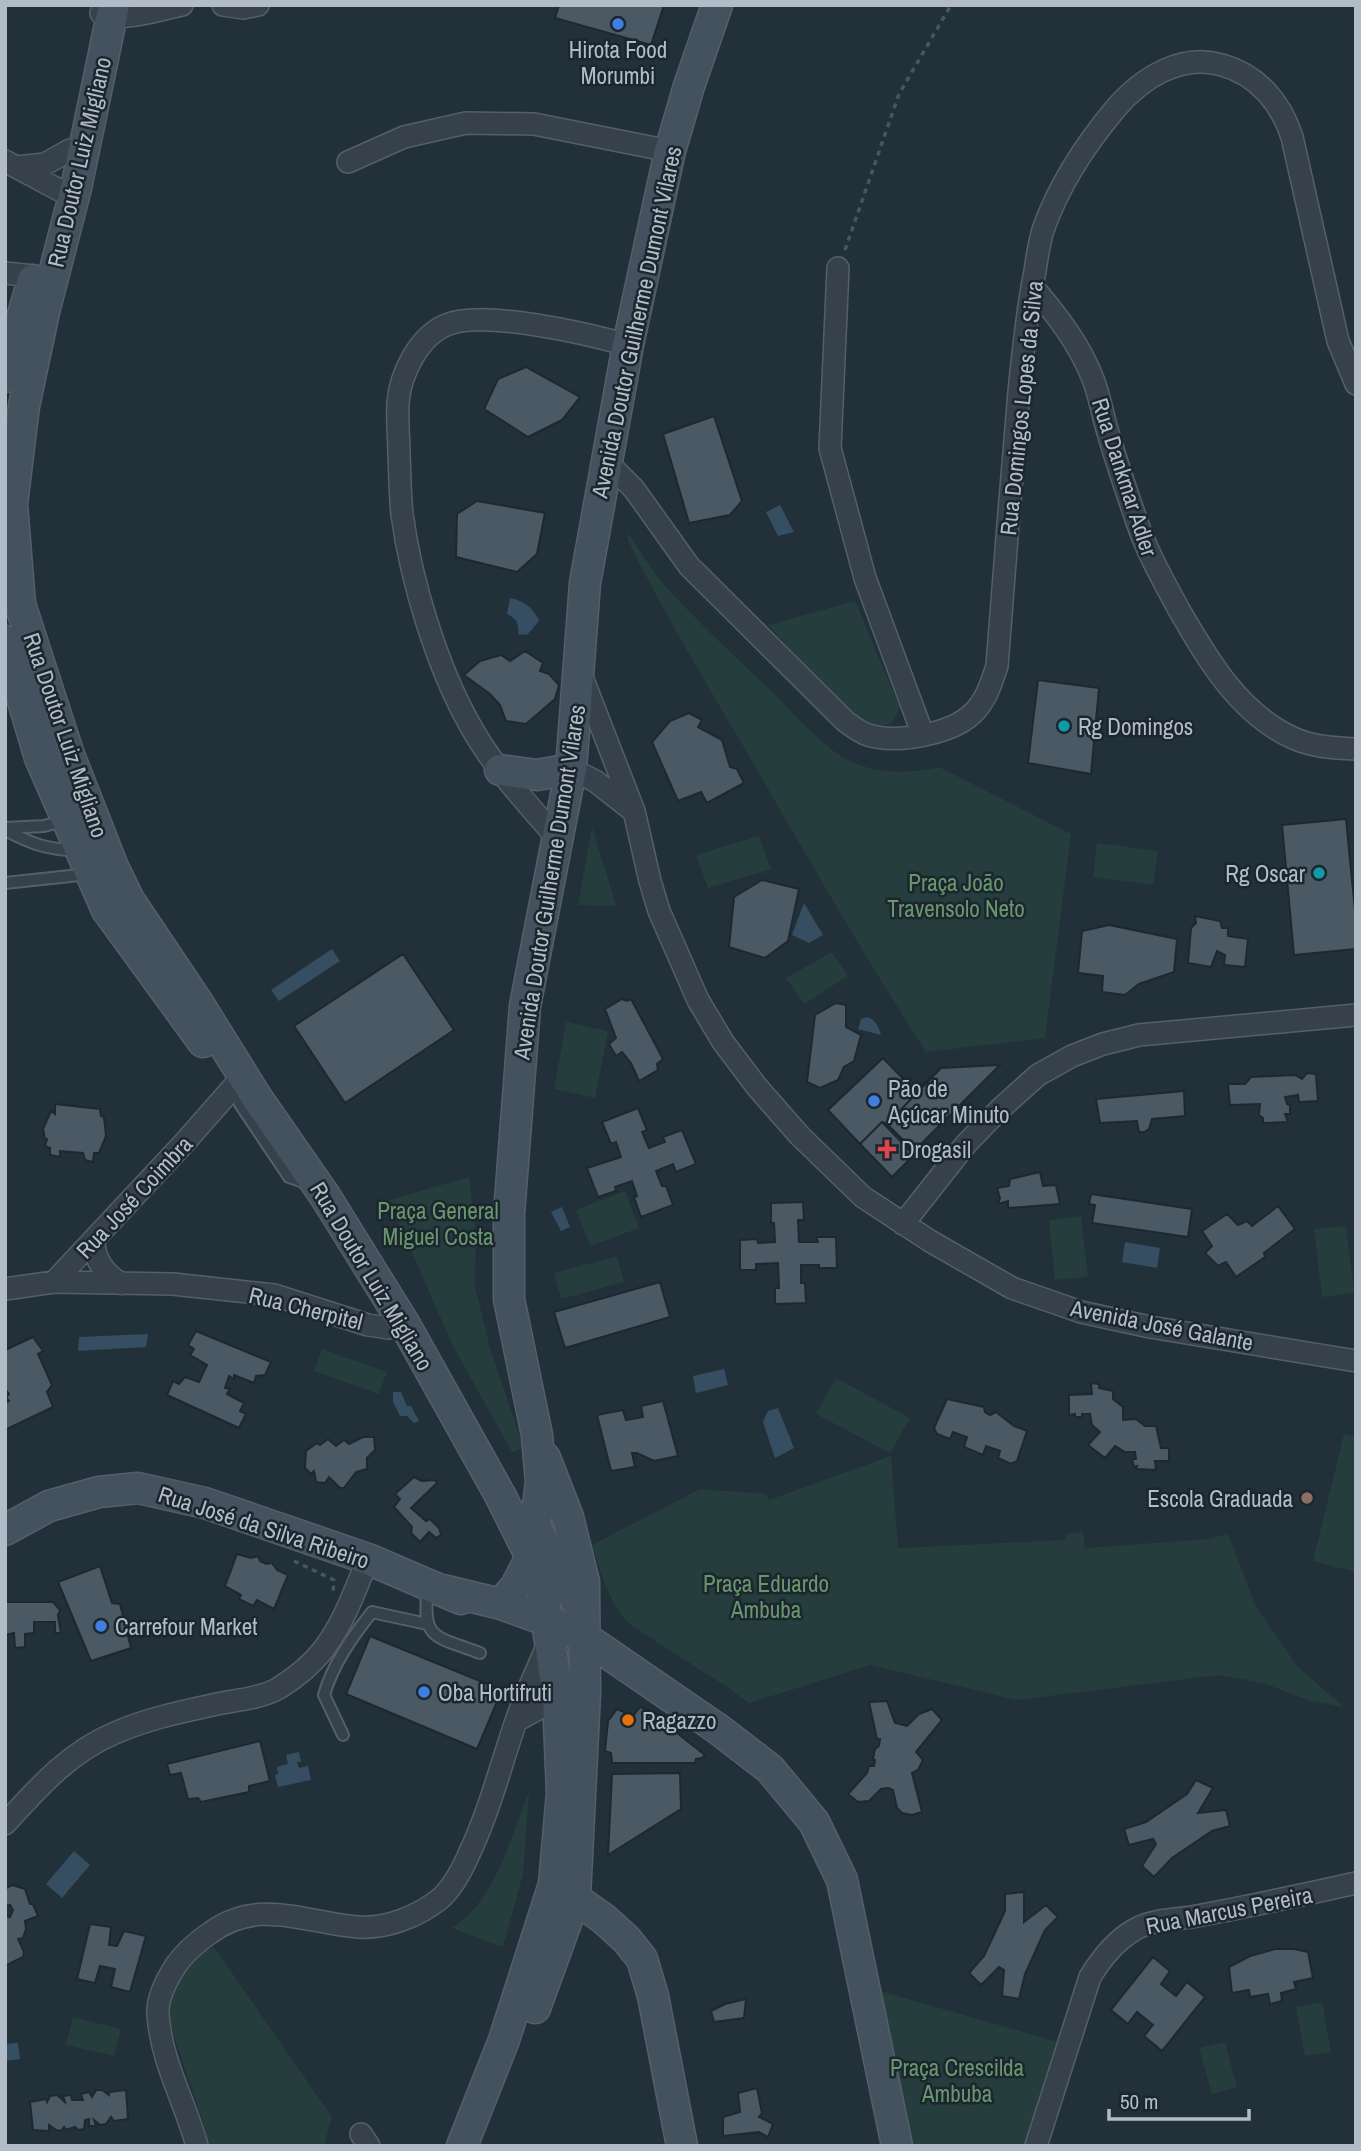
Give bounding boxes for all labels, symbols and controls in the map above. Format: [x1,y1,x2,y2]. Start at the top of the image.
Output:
marker: Hirota Food Morumbi [610,16,626,32]
place label: Hirota Food Morumbi [569,34,667,91]
street label: Rua Doutor Luiz Migliano [40,54,118,270]
street label: Avenida Doutor Guilherme Dumont Vilares [583,143,688,502]
street label: Rua Domingos Lopes da Silva [992,279,1050,537]
street label: Rua Dankmar Adler [1085,394,1165,561]
street label: Rua Doutor Luiz Migliano [16,628,116,842]
street label: Avenida Doutor Guilherme Dumont Vilares [505,702,592,1063]
place label: Rg Domingos [1078,711,1193,742]
marker: Rg Domingos [1056,718,1072,734]
place label: Rg Oscar [1225,858,1306,889]
marker: Rg Oscar [1311,865,1327,881]
park label: Praça João Travensolo Neto [887,867,1025,924]
place label: Pão de Açúcar Minuto [887,1073,1010,1130]
marker: Pão de Açúcar Minuto [866,1093,882,1109]
street label: Rua José Coimbra [69,1129,199,1265]
place label: Drogasil [901,1134,971,1165]
marker: Drogasil [879,1141,895,1157]
street label: Rua Doutor Luiz Migliano [303,1176,441,1376]
park label: Praça General Miguel Costa [377,1195,499,1252]
street label: Rua Cherpitel [246,1279,366,1337]
street label: Avenida José Galante [1067,1292,1256,1358]
street label: Rua José da Silva Ribeiro [155,1478,373,1576]
place label: Escola Graduada [1147,1483,1294,1514]
marker: Escola Graduada [1299,1490,1315,1506]
park label: Praça Eduardo Ambuba [703,1568,829,1625]
place label: Carrefour Market [115,1611,258,1642]
marker: Carrefour Market [93,1618,109,1634]
place label: Oba Hortifruti [438,1677,552,1708]
marker: Oba Hortifruti [416,1684,432,1700]
place label: Ragazzo [642,1705,716,1736]
marker: Ragazzo [620,1712,636,1728]
street label: Rua Marcus Pereira [1143,1879,1315,1941]
park label: Praça Crescilda Ambuba [890,2052,1025,2109]
scale bar [1109,2078,1249,2122]
text: 50 m [1120,2087,1158,2116]

